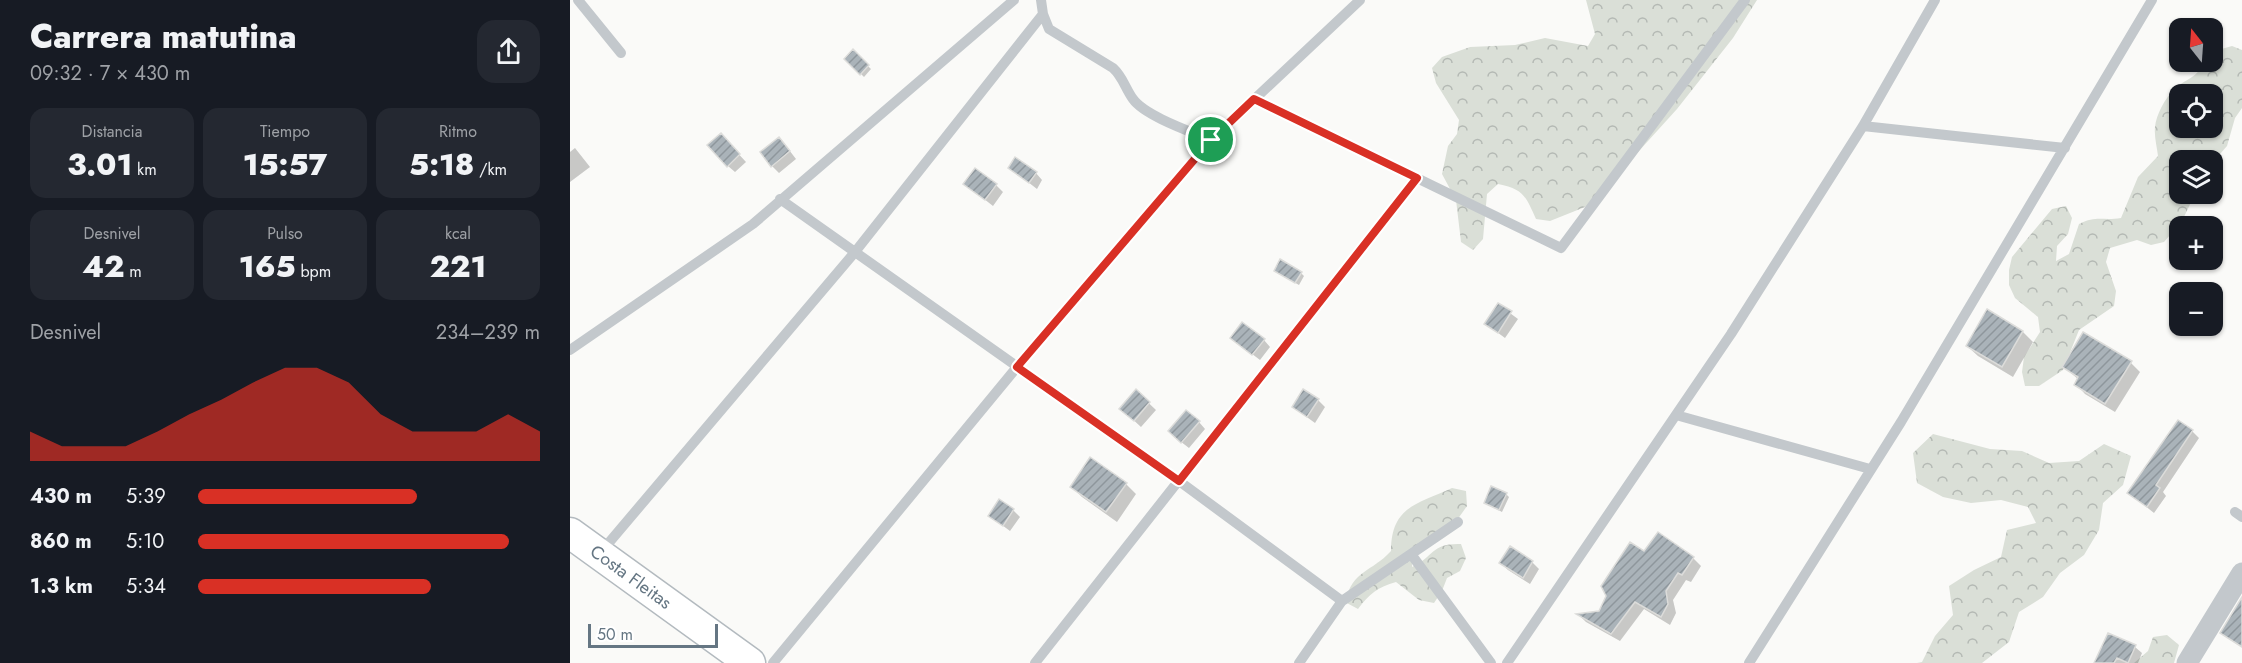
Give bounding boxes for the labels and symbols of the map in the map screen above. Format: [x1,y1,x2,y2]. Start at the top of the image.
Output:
north arrow [2169,18,2223,72]
pin [1185,114,1236,165]
street label: Costa Fleitas [585,538,677,615]
scale bar [588,621,718,648]

